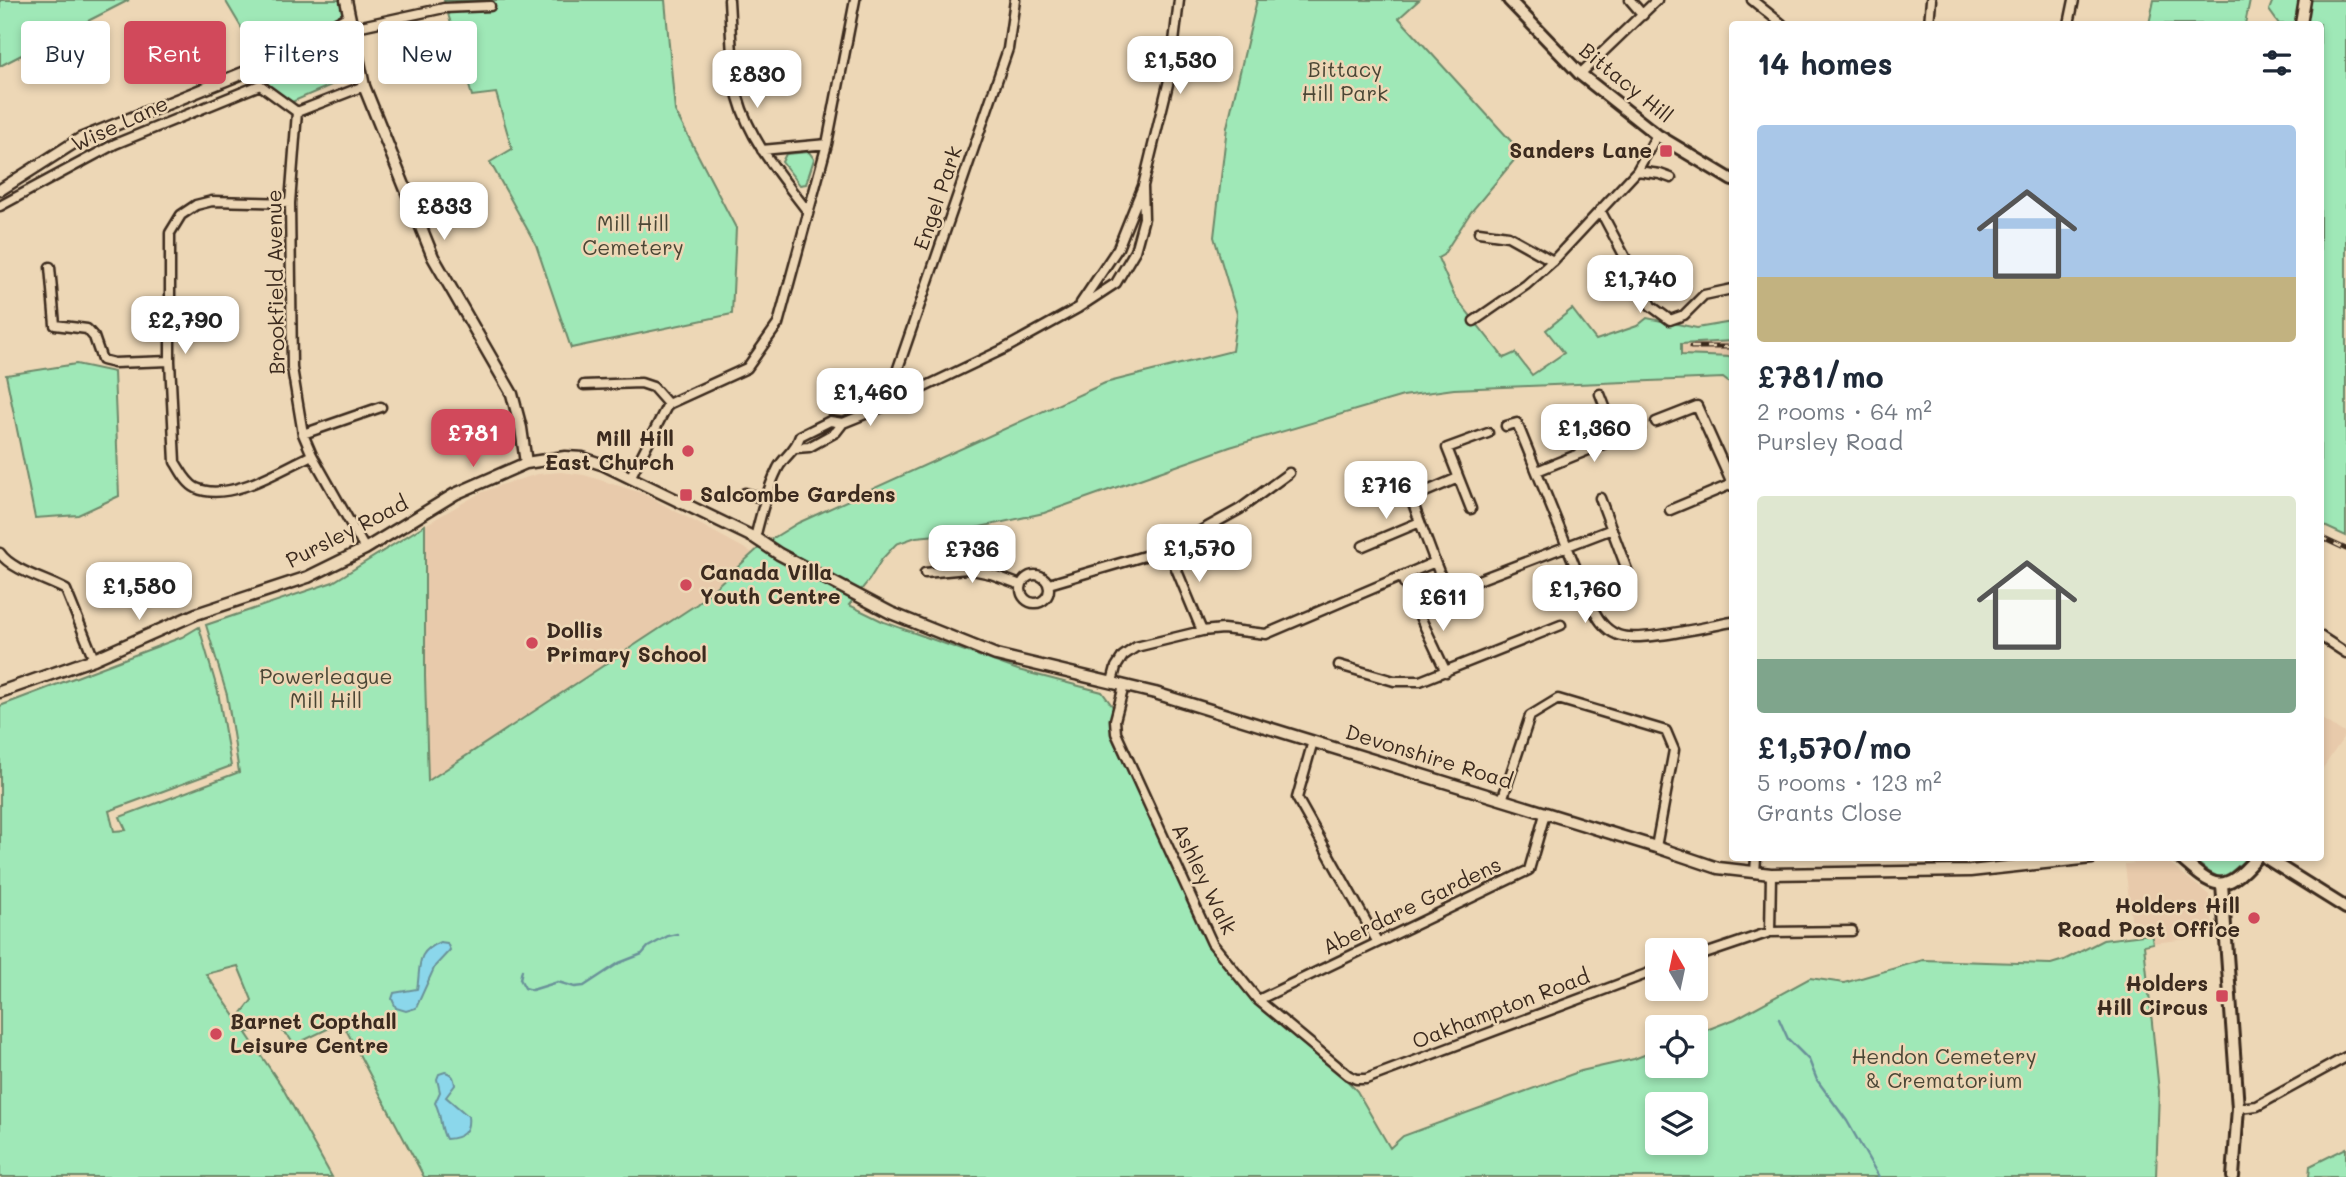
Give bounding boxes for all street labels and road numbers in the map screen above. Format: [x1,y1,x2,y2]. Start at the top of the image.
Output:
street label: Bittacy Hill [1575,36,1679,128]
street label: Wise Lane [67,89,172,157]
street label: Engel Park [906,142,967,253]
street label: Brookfield Avenue [259,189,290,375]
street label: Pursley Road [281,488,412,573]
street label: Devonshire Road [1342,717,1516,794]
street label: Ashley Walk [1167,818,1244,938]
street label: Aberdare Gardens [1318,850,1505,960]
street label: Oakhampton Road [1408,961,1593,1054]

